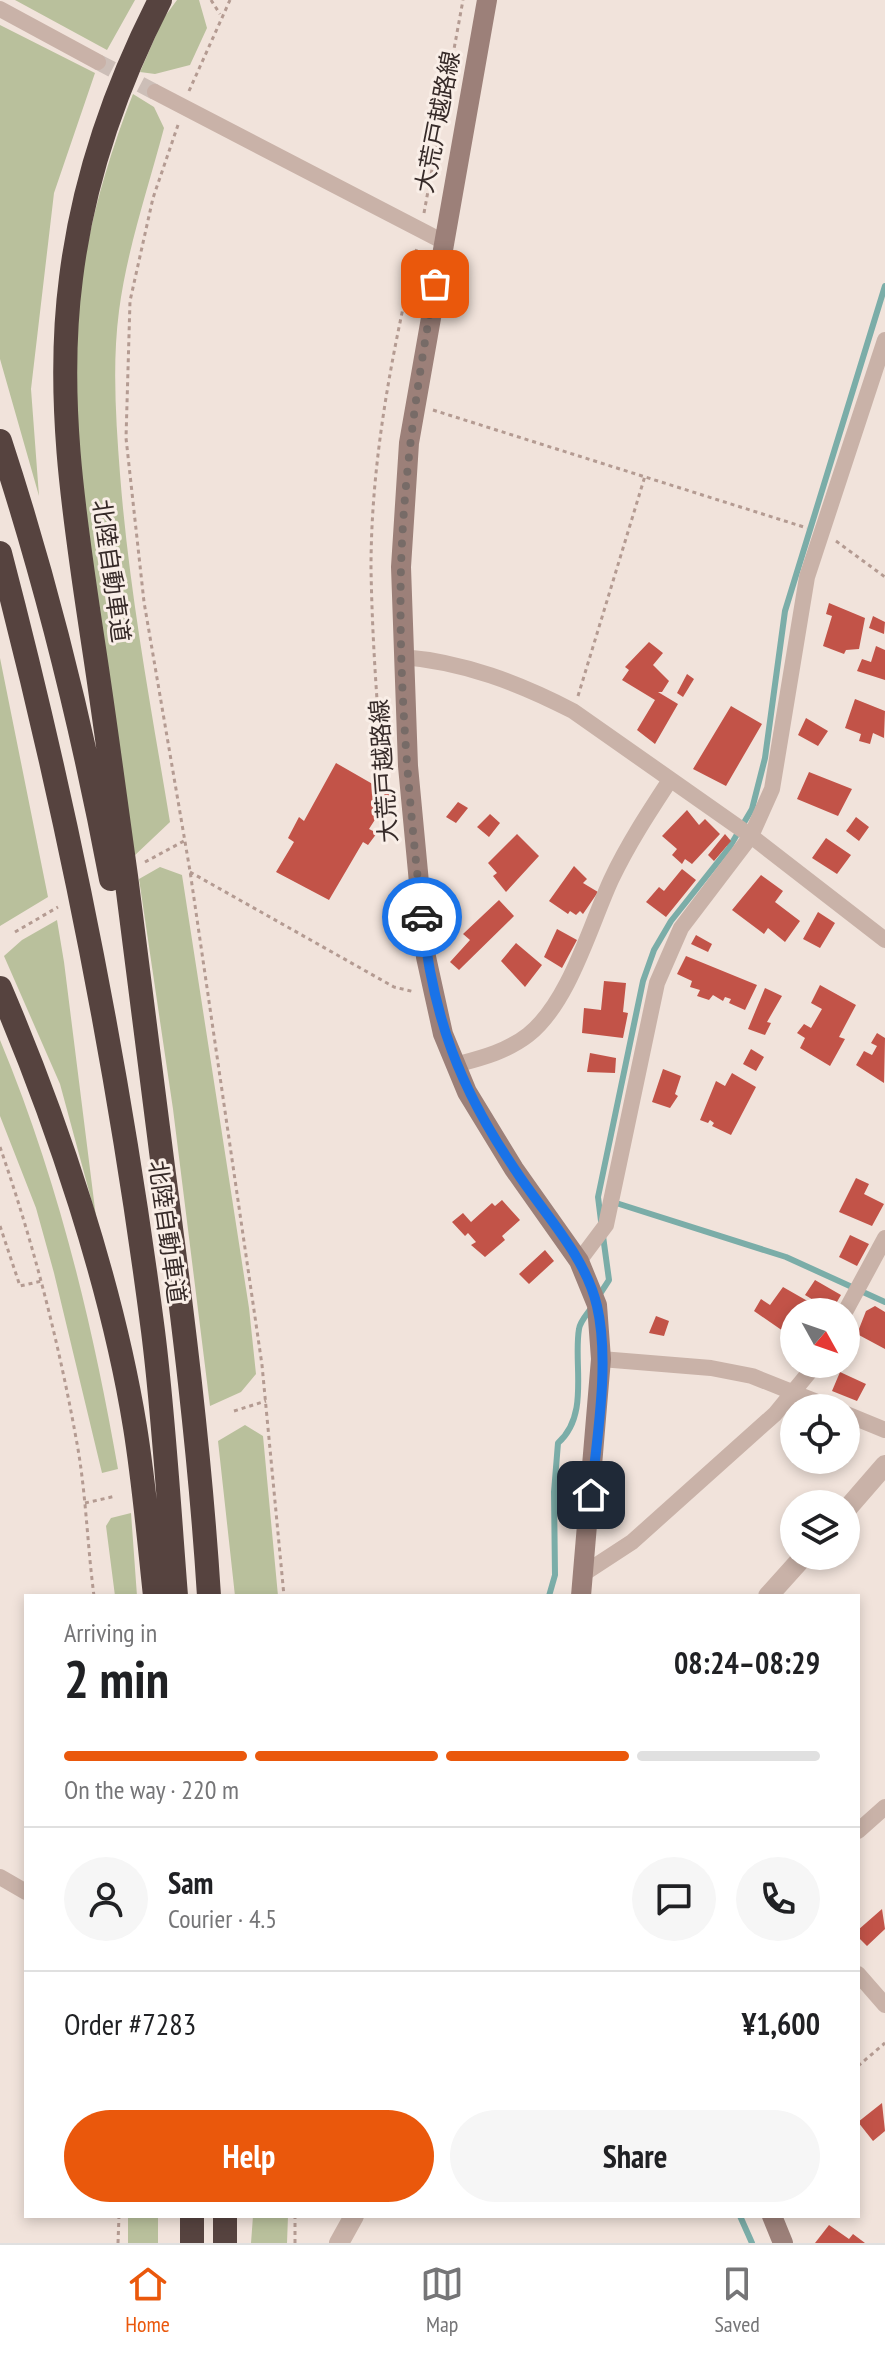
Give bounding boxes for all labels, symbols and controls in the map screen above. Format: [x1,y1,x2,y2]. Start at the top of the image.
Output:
street label: 大荒戸越路線 [409,48,466,196]
pin [401,250,469,318]
icon: bag [413,262,457,306]
street label: 北陸自動車道 [86,497,137,644]
street label: 大荒戸越路線 [363,698,404,844]
courier [382,877,462,957]
icon: car [400,895,444,939]
street label: 北陸自動車道 [142,1158,193,1305]
north arrow [780,1298,860,1378]
map controls [780,1298,860,1570]
button: locate [780,1394,860,1474]
pin [557,1461,625,1529]
icon: home [569,1473,613,1517]
button: layers [780,1490,860,1570]
text: Arriving in [64,1616,157,1649]
text: 08:24–08:29 [674,1643,820,1682]
text: 2 min [64,1645,169,1712]
text: On the way · 220 m [64,1773,239,1806]
button: person [64,1857,148,1941]
button: chat [632,1857,716,1941]
button: phone [736,1857,820,1941]
text: Sam [168,1863,213,1902]
text: Courier · 4.5 [168,1902,277,1935]
text: Order #7283 [64,2004,196,2043]
text: ¥1,600 [742,2004,820,2043]
button: Help [64,2110,434,2202]
button: Share [450,2110,820,2202]
tab: Home [125,2262,170,2338]
tab: Map [420,2262,464,2338]
tab: Saved [714,2262,760,2338]

